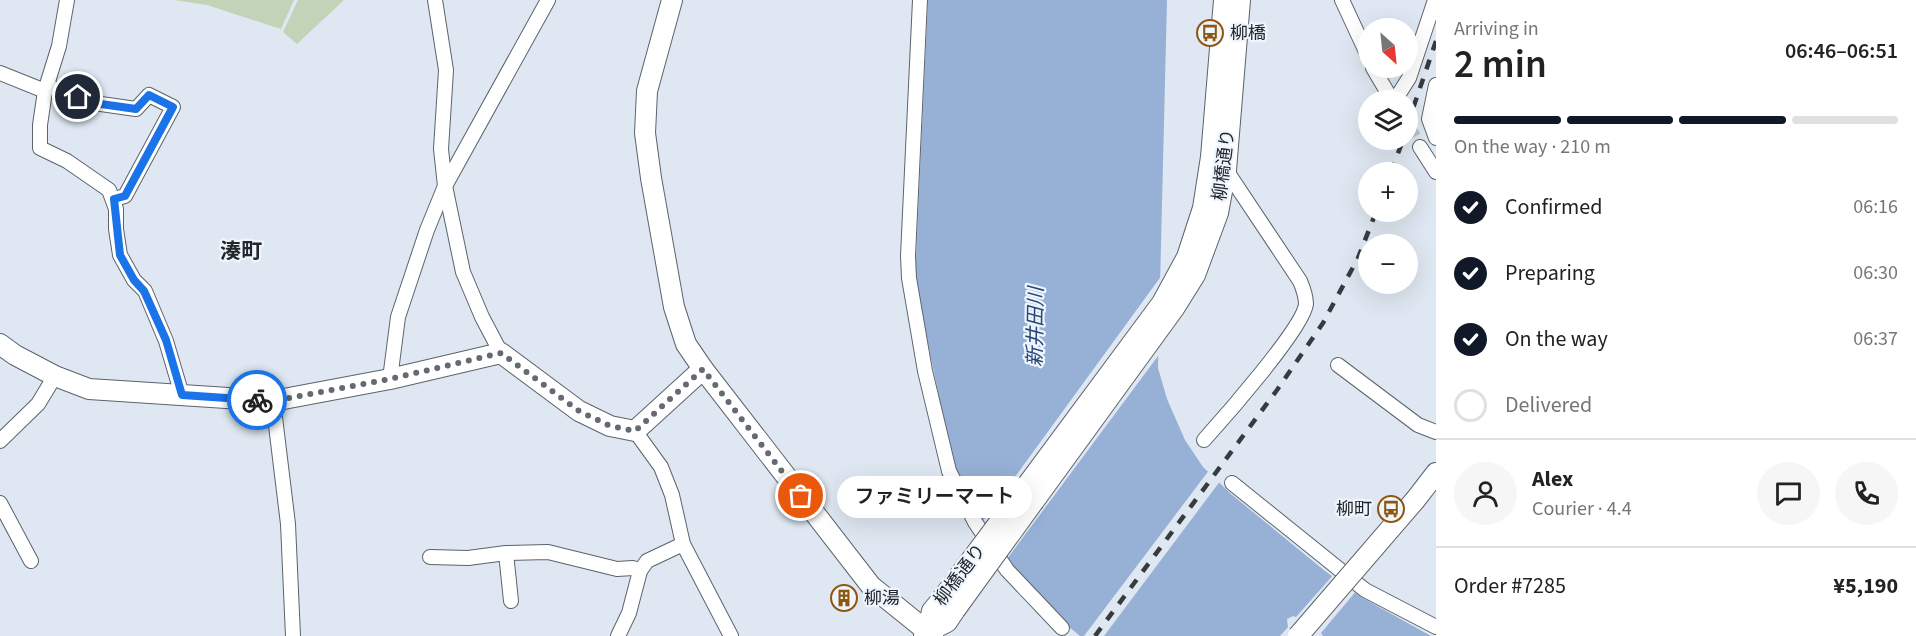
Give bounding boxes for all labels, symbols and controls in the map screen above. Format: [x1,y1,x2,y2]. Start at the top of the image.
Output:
text: Arriving in [1454,15,1539,43]
bus stop icon: 柳橋 [1195,18,1225,48]
north arrow [1358,18,1418,78]
map controls [1358,18,1418,294]
place label: 柳橋 [1230,21,1266,46]
text: 06:46–06:51 [1785,35,1898,67]
text: 2 min [1454,37,1547,93]
pin [52,71,103,122]
icon: home [61,80,94,113]
button: layers [1358,90,1418,150]
street label: 柳橋通り [1207,128,1241,202]
text: On the way · 210 m [1454,133,1611,161]
button: + [1358,162,1418,222]
icon: check [1454,191,1487,224]
text: Confirmed [1505,191,1602,223]
text: 06:16 [1853,193,1898,221]
button: − [1358,234,1418,294]
district label: 湊町 [220,236,262,266]
icon: check [1454,257,1487,290]
text: Preparing [1505,257,1595,289]
text: 06:30 [1853,259,1898,287]
water label: 新井田川 [1021,285,1051,367]
icon: check [1454,323,1487,356]
text: On the way [1505,323,1608,355]
text: 06:37 [1853,325,1898,353]
courier [227,370,287,430]
icon: bike [241,384,274,417]
text: Delivered [1505,389,1592,421]
button: person [1454,462,1517,525]
button: chat [1757,462,1820,525]
button: phone [1835,462,1898,525]
text: Alex [1532,463,1573,495]
pin [775,470,826,521]
callout: ファミリーマート [837,475,1032,517]
icon: bag [784,479,817,512]
text: ファミリーマート [855,483,1015,511]
bus stop icon: 柳町 [1376,494,1406,524]
text: Courier · 4.4 [1532,495,1632,523]
place label: 柳町 [1336,497,1372,522]
street label: 柳橋通り [928,539,992,611]
text: Order #7285 [1454,570,1566,602]
text: ¥5,190 [1833,570,1898,602]
building icon: 柳湯 [829,583,859,613]
place label: 柳湯 [864,586,900,611]

